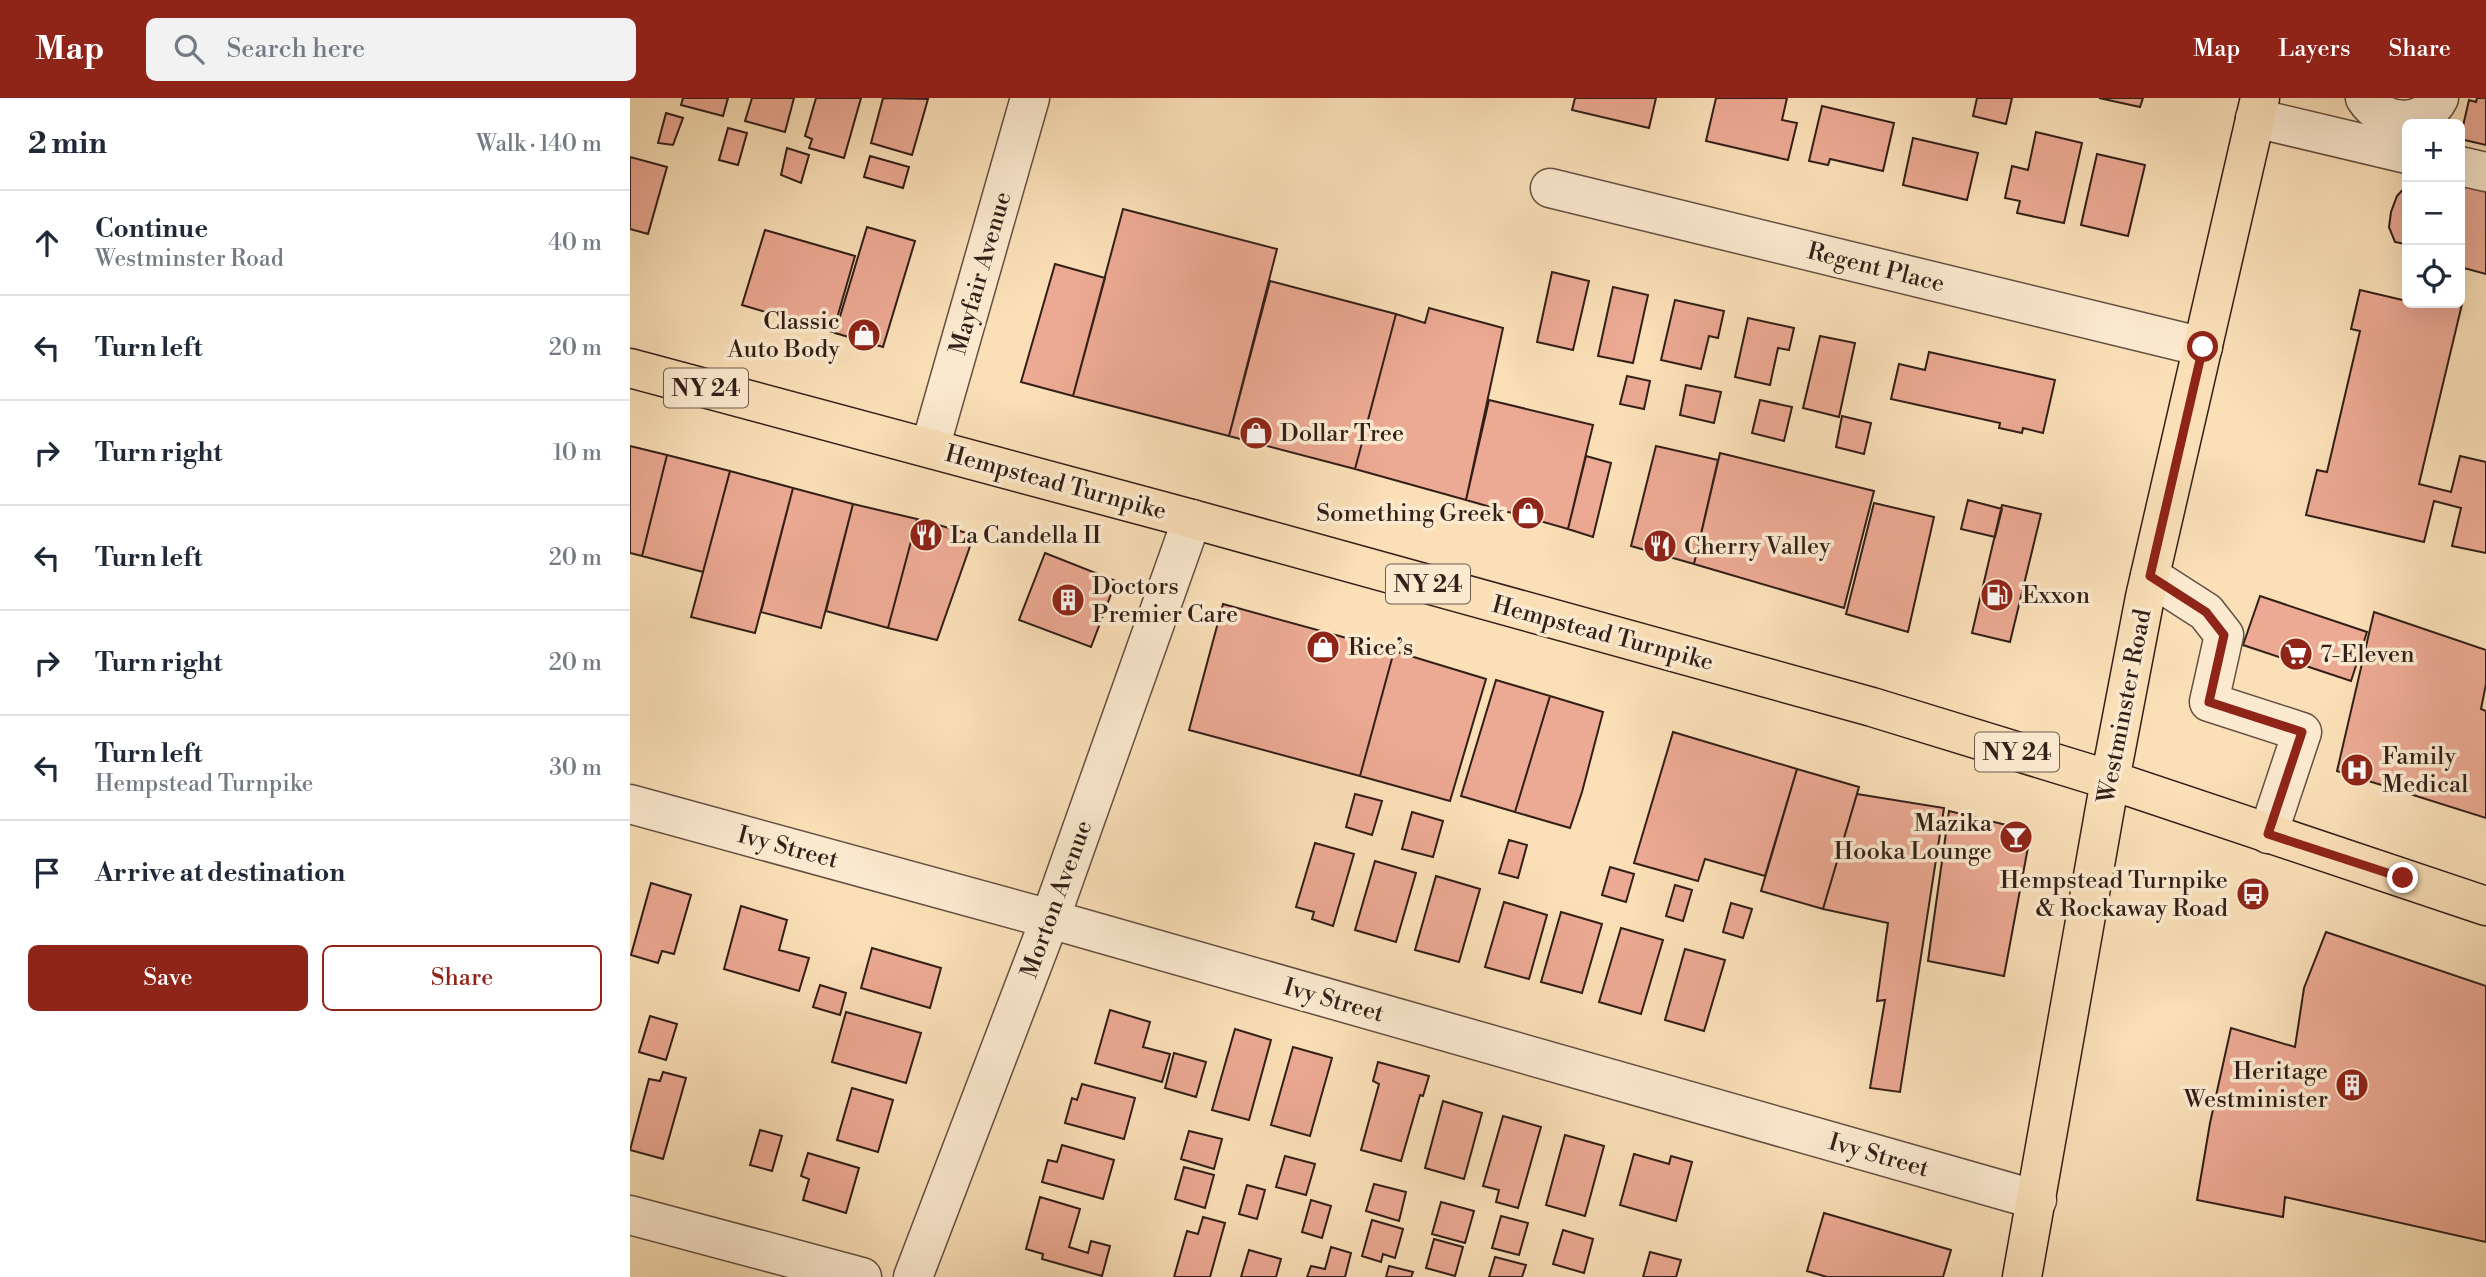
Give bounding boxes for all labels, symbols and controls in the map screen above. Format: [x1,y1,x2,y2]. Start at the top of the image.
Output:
search box [146,18,636,81]
text: Map [35,29,104,70]
icon: search [170,30,208,68]
text: Search here [226,33,365,65]
text: Map [2193,34,2240,64]
text: Layers [2278,34,2350,64]
text: Share [2388,34,2451,64]
map controls [2402,119,2465,308]
button: + [2402,119,2465,182]
text: 2 min [28,125,107,163]
text: Walk · 140 m [476,130,602,158]
button: − [2402,182,2465,245]
street label: Mayfair Avenue [943,188,1019,358]
text: Continue [95,213,208,245]
icon: ahead [28,224,66,262]
text: 40 m [548,229,602,257]
street label: Regent Place [1804,236,1948,300]
text: Westminster Road [95,245,284,273]
button: locate [2402,245,2465,308]
place label: Classic Auto Body [726,307,840,365]
shop icon: Classic Auto Body [845,316,883,354]
icon: left [28,329,66,367]
route start [2187,331,2218,362]
text: Turn left [95,332,203,364]
text: 20 m [549,334,602,362]
road number: NY 24 [664,368,748,408]
shop icon: Dollar Tree [1237,414,1275,452]
place label: Dollar Tree [1280,419,1404,449]
icon: right [28,434,66,472]
text: Turn right [95,437,223,469]
text: 10 m [553,439,602,467]
street label: Hempstead Turnpike [942,439,1170,527]
shop icon: Something Greek [1509,494,1547,532]
place label: Something Greek [1316,499,1505,529]
restaurant icon: La Candella II [907,516,945,554]
place label: La Candella II [950,521,1101,551]
restaurant icon: Cherry Valley [1641,527,1679,565]
place label: Cherry Valley [1684,532,1831,562]
icon: left [28,539,66,577]
text: Turn left [95,542,203,574]
text: 20 m [549,544,602,572]
road number: NY 24 [1386,564,1470,604]
place label: Doctors Premier Care [1092,572,1238,630]
fuel station icon: Exxon [1978,576,2016,614]
building icon: Doctors Premier Care [1049,581,1087,619]
place label: Exxon [2022,581,2090,611]
street label: Hempstead Turnpike [1489,590,1717,678]
street label: Westminster Road [2091,606,2159,807]
shop icon: Rice’s [1304,628,1342,666]
place label: Rice’s [1348,633,1413,663]
supermarket icon: 7-Eleven [2277,635,2315,673]
place label: 7-Eleven [2320,640,2415,670]
icon: right [28,644,66,682]
text: Turn right [95,647,223,679]
text: 20 m [549,649,602,677]
road number: NY 24 [1975,732,2059,772]
text: Turn left [95,738,203,770]
place label: Family Medical [2382,742,2468,800]
icon: left [28,749,66,787]
hospital icon: Family Medical [2338,751,2376,789]
text: 30 m [549,754,602,782]
text: Hempstead Turnpike [95,770,313,798]
place label: Mazika Hooka Lounge [1834,809,1993,867]
street label: Morton Avenue [1014,816,1099,982]
bar icon: Mazika Hooka Lounge [1997,818,2035,856]
street label: Ivy Street [734,820,842,876]
icon: arrive [28,854,66,892]
text: Arrive at destination [95,857,345,889]
route end [2387,862,2418,893]
place label: Hempstead Turnpike & Rockaway Road [2000,866,2228,924]
bus stop icon: Hempstead Turnpike & Rockaway Road [2234,875,2272,913]
button: Save [28,945,308,1011]
button: Share [322,945,602,1011]
street label: Ivy Street [1280,972,1388,1030]
place label: Heritage Westminister [2183,1057,2328,1115]
building icon: Heritage Westminister [2333,1066,2371,1104]
street label: Ivy Street [1825,1127,1933,1185]

